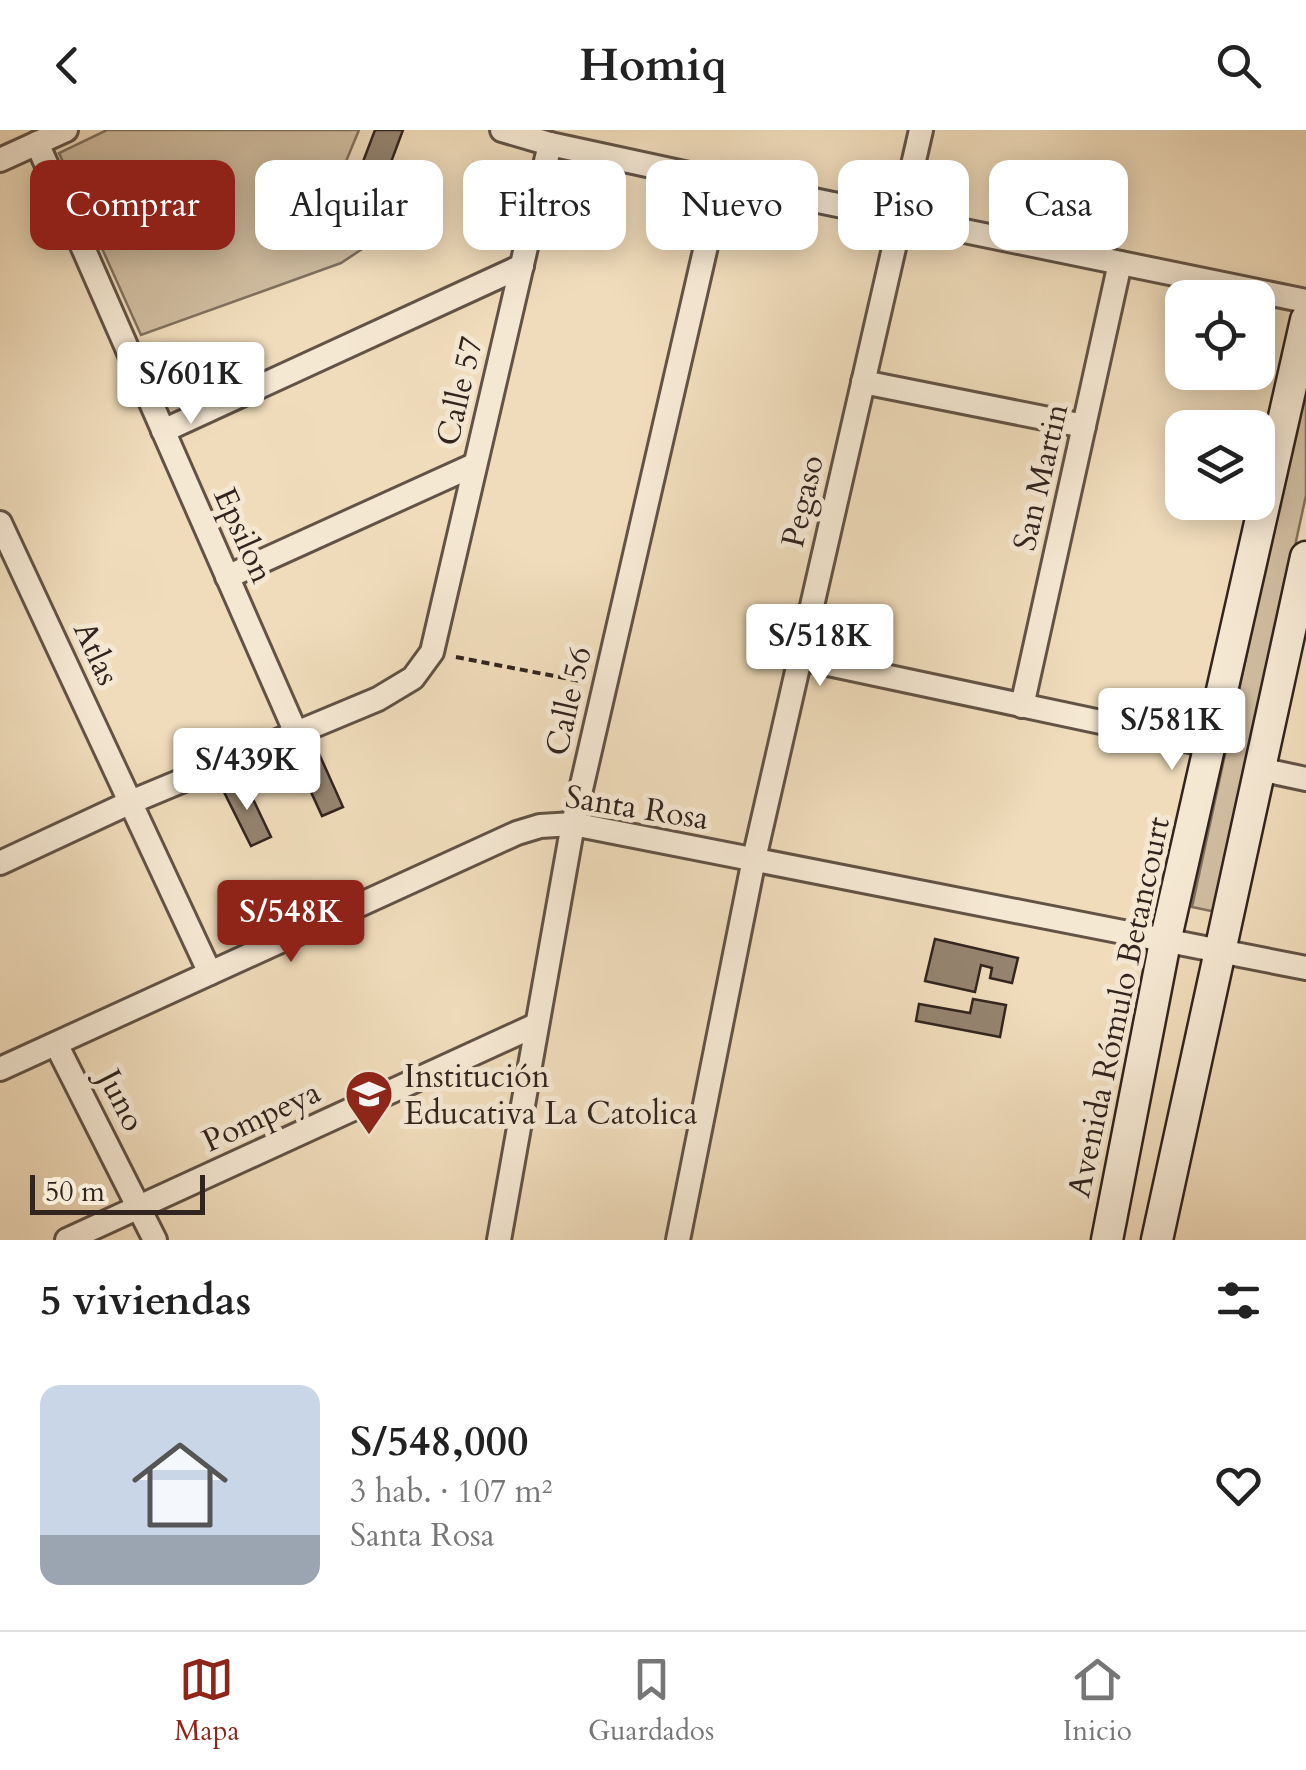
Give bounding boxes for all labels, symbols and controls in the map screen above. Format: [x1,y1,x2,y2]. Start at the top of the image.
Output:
text: Homiq [579,35,727,96]
icon: back [40,38,95,93]
icon: search [1211,38,1266,93]
chip: Comprar [30,160,235,250]
chip: Alquilar [255,160,443,250]
chip: Filtros [463,160,626,250]
chip: Nuevo [646,160,818,250]
chip: Piso [838,160,969,250]
chip: Casa [989,160,1128,250]
map controls [1165,280,1275,520]
button: locate [1165,280,1275,390]
street label: Calle 57 [426,332,494,450]
pin: S/601K [110,342,272,427]
text: S/601K [139,352,243,396]
street label: San Martin [1003,399,1079,555]
button: layers [1165,410,1275,520]
street label: Pegaso [771,451,835,552]
street label: Epsilon [203,481,284,590]
pin: S/518K [739,604,901,689]
street label: Atlas [62,614,130,692]
text: S/518K [768,614,872,658]
street label: Calle 56 [535,642,603,760]
pin: S/581K [1091,688,1253,773]
text: S/581K [1120,698,1224,742]
pin: S/439K [166,728,328,813]
text: S/439K [195,738,299,782]
street label: Santa Rosa [562,775,712,841]
street label: Avenida Rómulo Betancourt [1057,813,1181,1201]
pin: S/548K [210,880,372,965]
text: S/548K [239,890,343,934]
place label: Institución Educativa La Catolica [404,1055,698,1136]
street label: Juno [85,1058,155,1139]
school or university icon: Institución Educativa La Catolica [343,1068,395,1136]
street label: Pompeya [195,1070,328,1163]
scale bar [30,1170,205,1214]
text: 50 m [45,1173,105,1211]
text: 5 viviendas [40,1272,251,1329]
icon: filters [1211,1273,1266,1328]
text: S/548,000 [350,1413,529,1470]
icon: home [120,1425,240,1545]
icon: heart [1211,1458,1266,1513]
text: 3 hab. · 107 m² [350,1470,553,1514]
text: Santa Rosa [350,1514,495,1558]
tab: Mapa [174,1652,240,1750]
tab: Guardados [588,1652,714,1750]
tab: Inicio [1063,1652,1132,1750]

